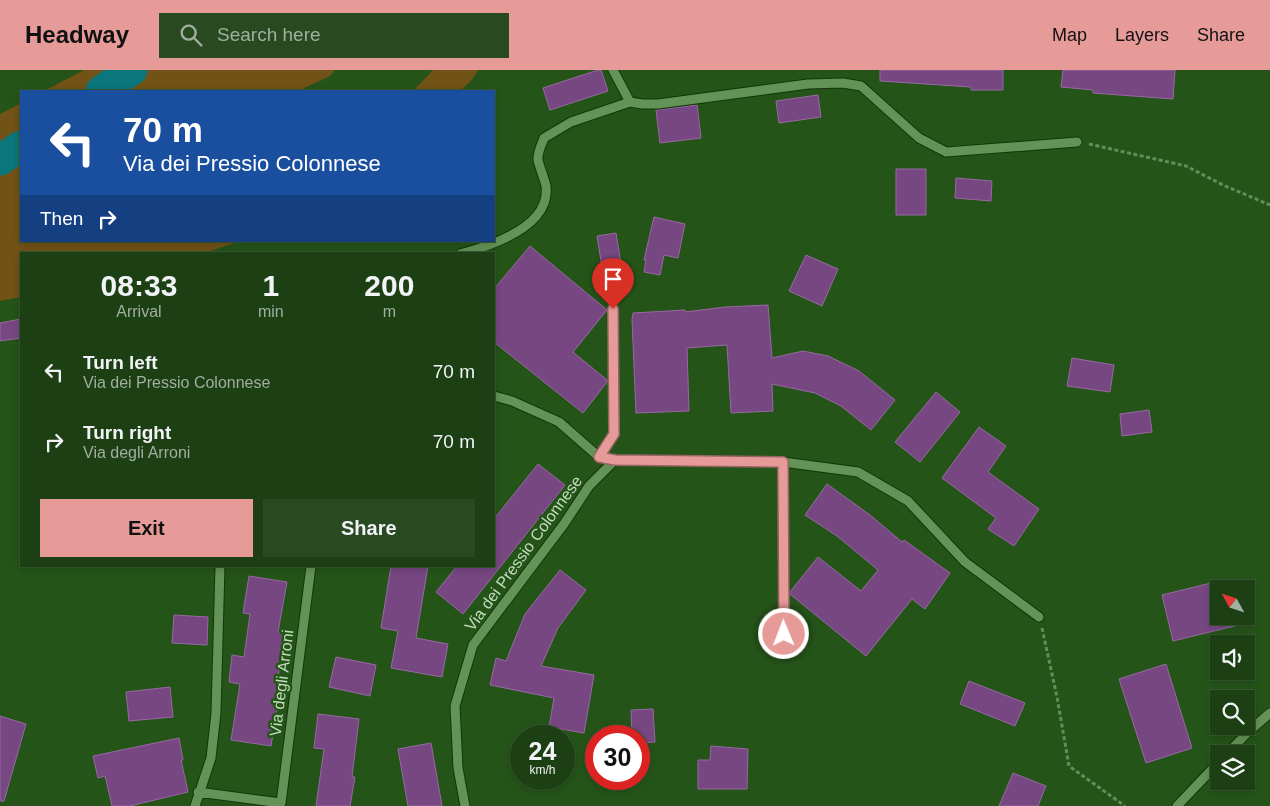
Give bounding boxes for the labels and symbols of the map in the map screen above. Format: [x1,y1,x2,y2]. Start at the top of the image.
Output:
pin [592,258,634,309]
street label: Via dei Pressio Colonnese [461,472,585,634]
north arrow [1210,580,1255,625]
position arrow [757,607,809,659]
street label: Via degli Arroni [267,629,296,737]
speed limit sign: 30 [585,725,650,790]

